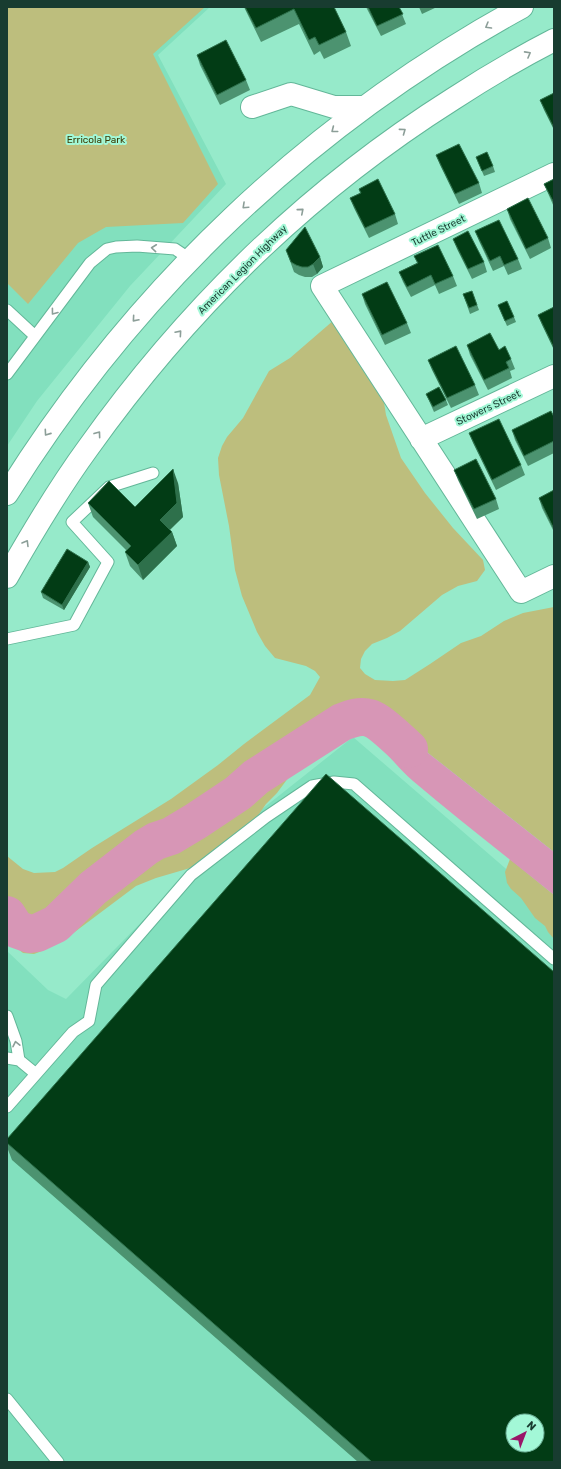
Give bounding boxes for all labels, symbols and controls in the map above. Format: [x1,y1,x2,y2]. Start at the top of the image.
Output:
one-way arrow [485,21,492,28]
one-way arrow [524,51,531,59]
one-way arrow [332,125,339,132]
one-way arrow [399,128,406,136]
park label: Erricola Park [67,134,126,146]
one-way arrow [242,201,250,208]
one-way arrow [296,209,304,216]
street label: Tuttle Street [410,213,467,249]
street label: American Legion Highway [196,222,290,317]
one-way arrow [151,244,157,253]
one-way arrow [52,307,59,314]
one-way arrow [133,315,140,322]
one-way arrow [174,330,181,338]
street label: Stowers Street [454,388,523,428]
one-way arrow [44,429,52,436]
one-way arrow [93,432,100,439]
one-way arrow [22,540,29,547]
one-way arrow [12,1041,21,1047]
north arrow [505,1413,545,1453]
text: N [524,1418,539,1433]

